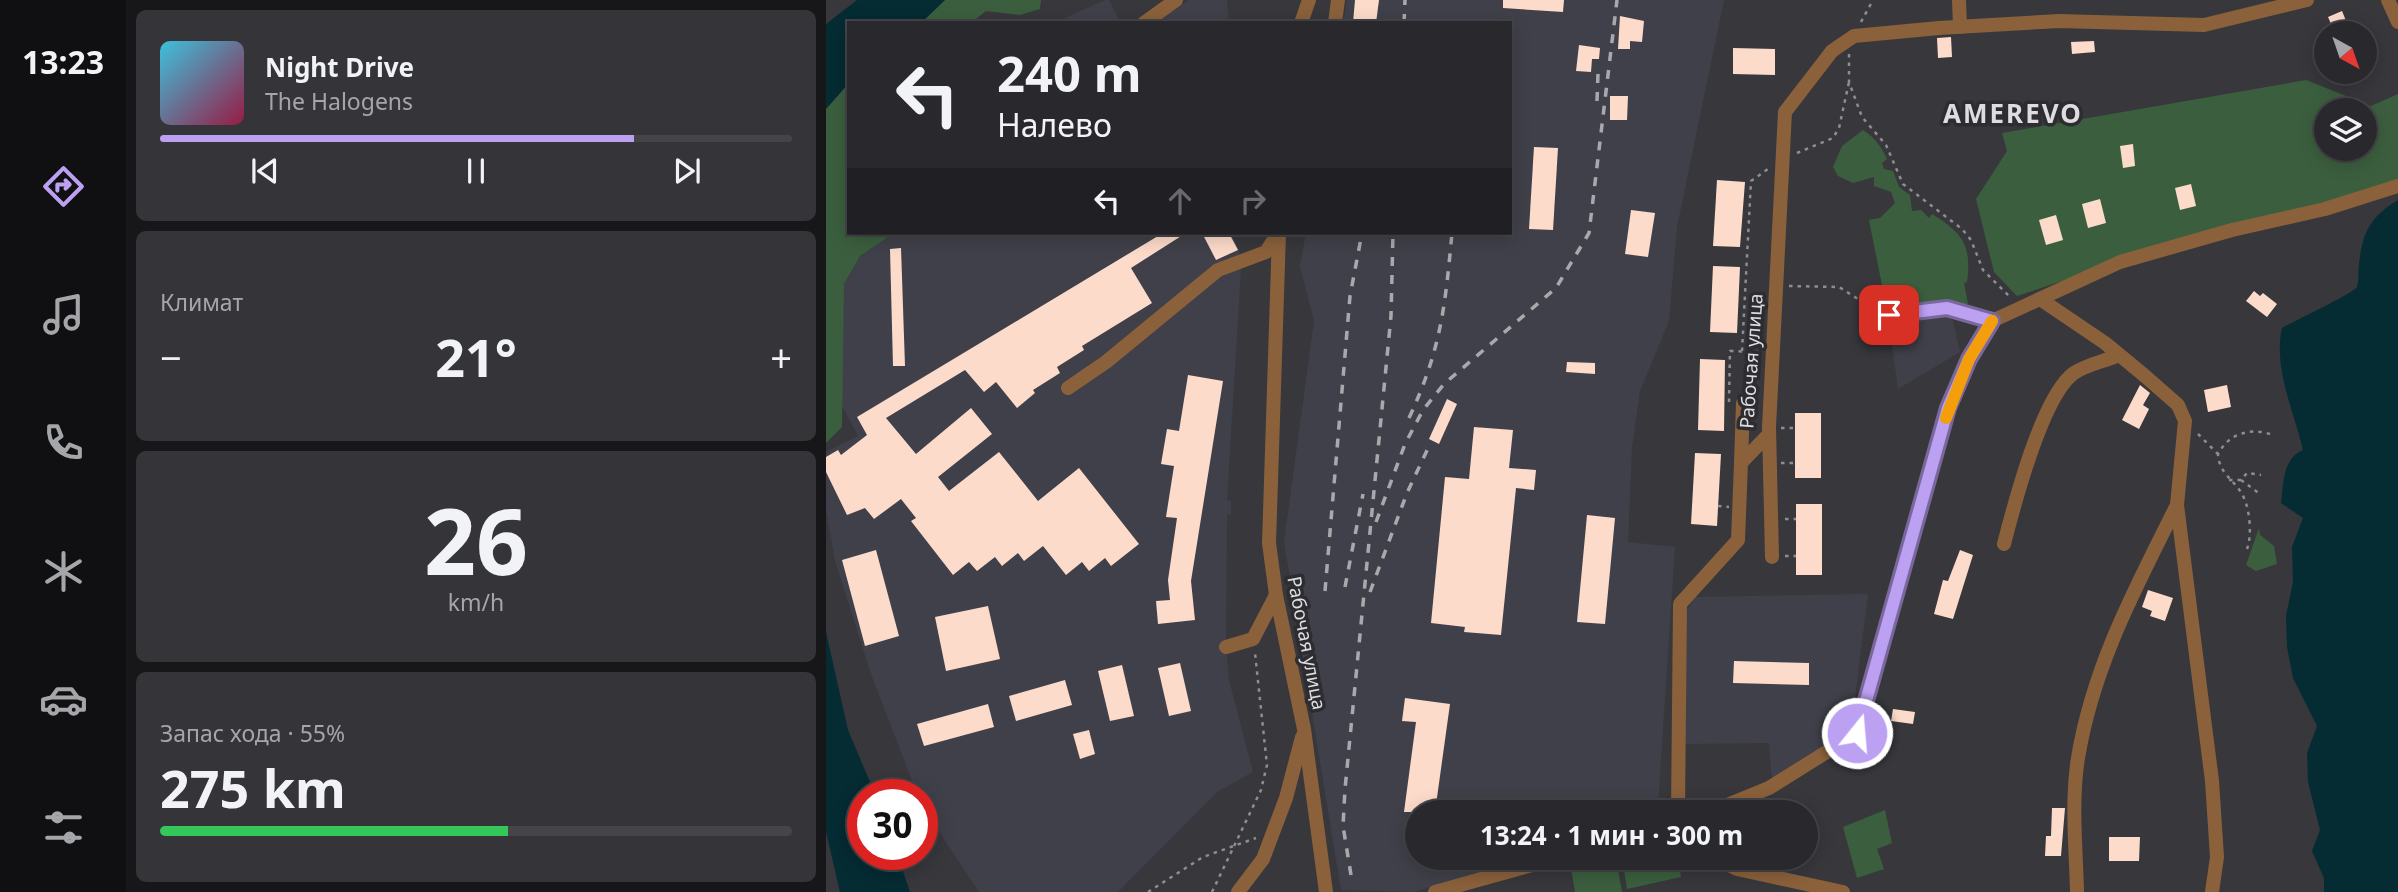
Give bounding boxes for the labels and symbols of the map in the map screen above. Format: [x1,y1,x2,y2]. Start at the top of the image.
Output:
north arrow [2314,21,2376,84]
district label: AMEREVO [1943,95,2083,131]
pin [1859,285,1919,345]
street label: Рабочая улица [1733,292,1769,430]
street label: Рабочая улица [1281,574,1333,712]
position arrow [1820,696,1894,770]
speed limit sign: 30 [847,779,938,870]

